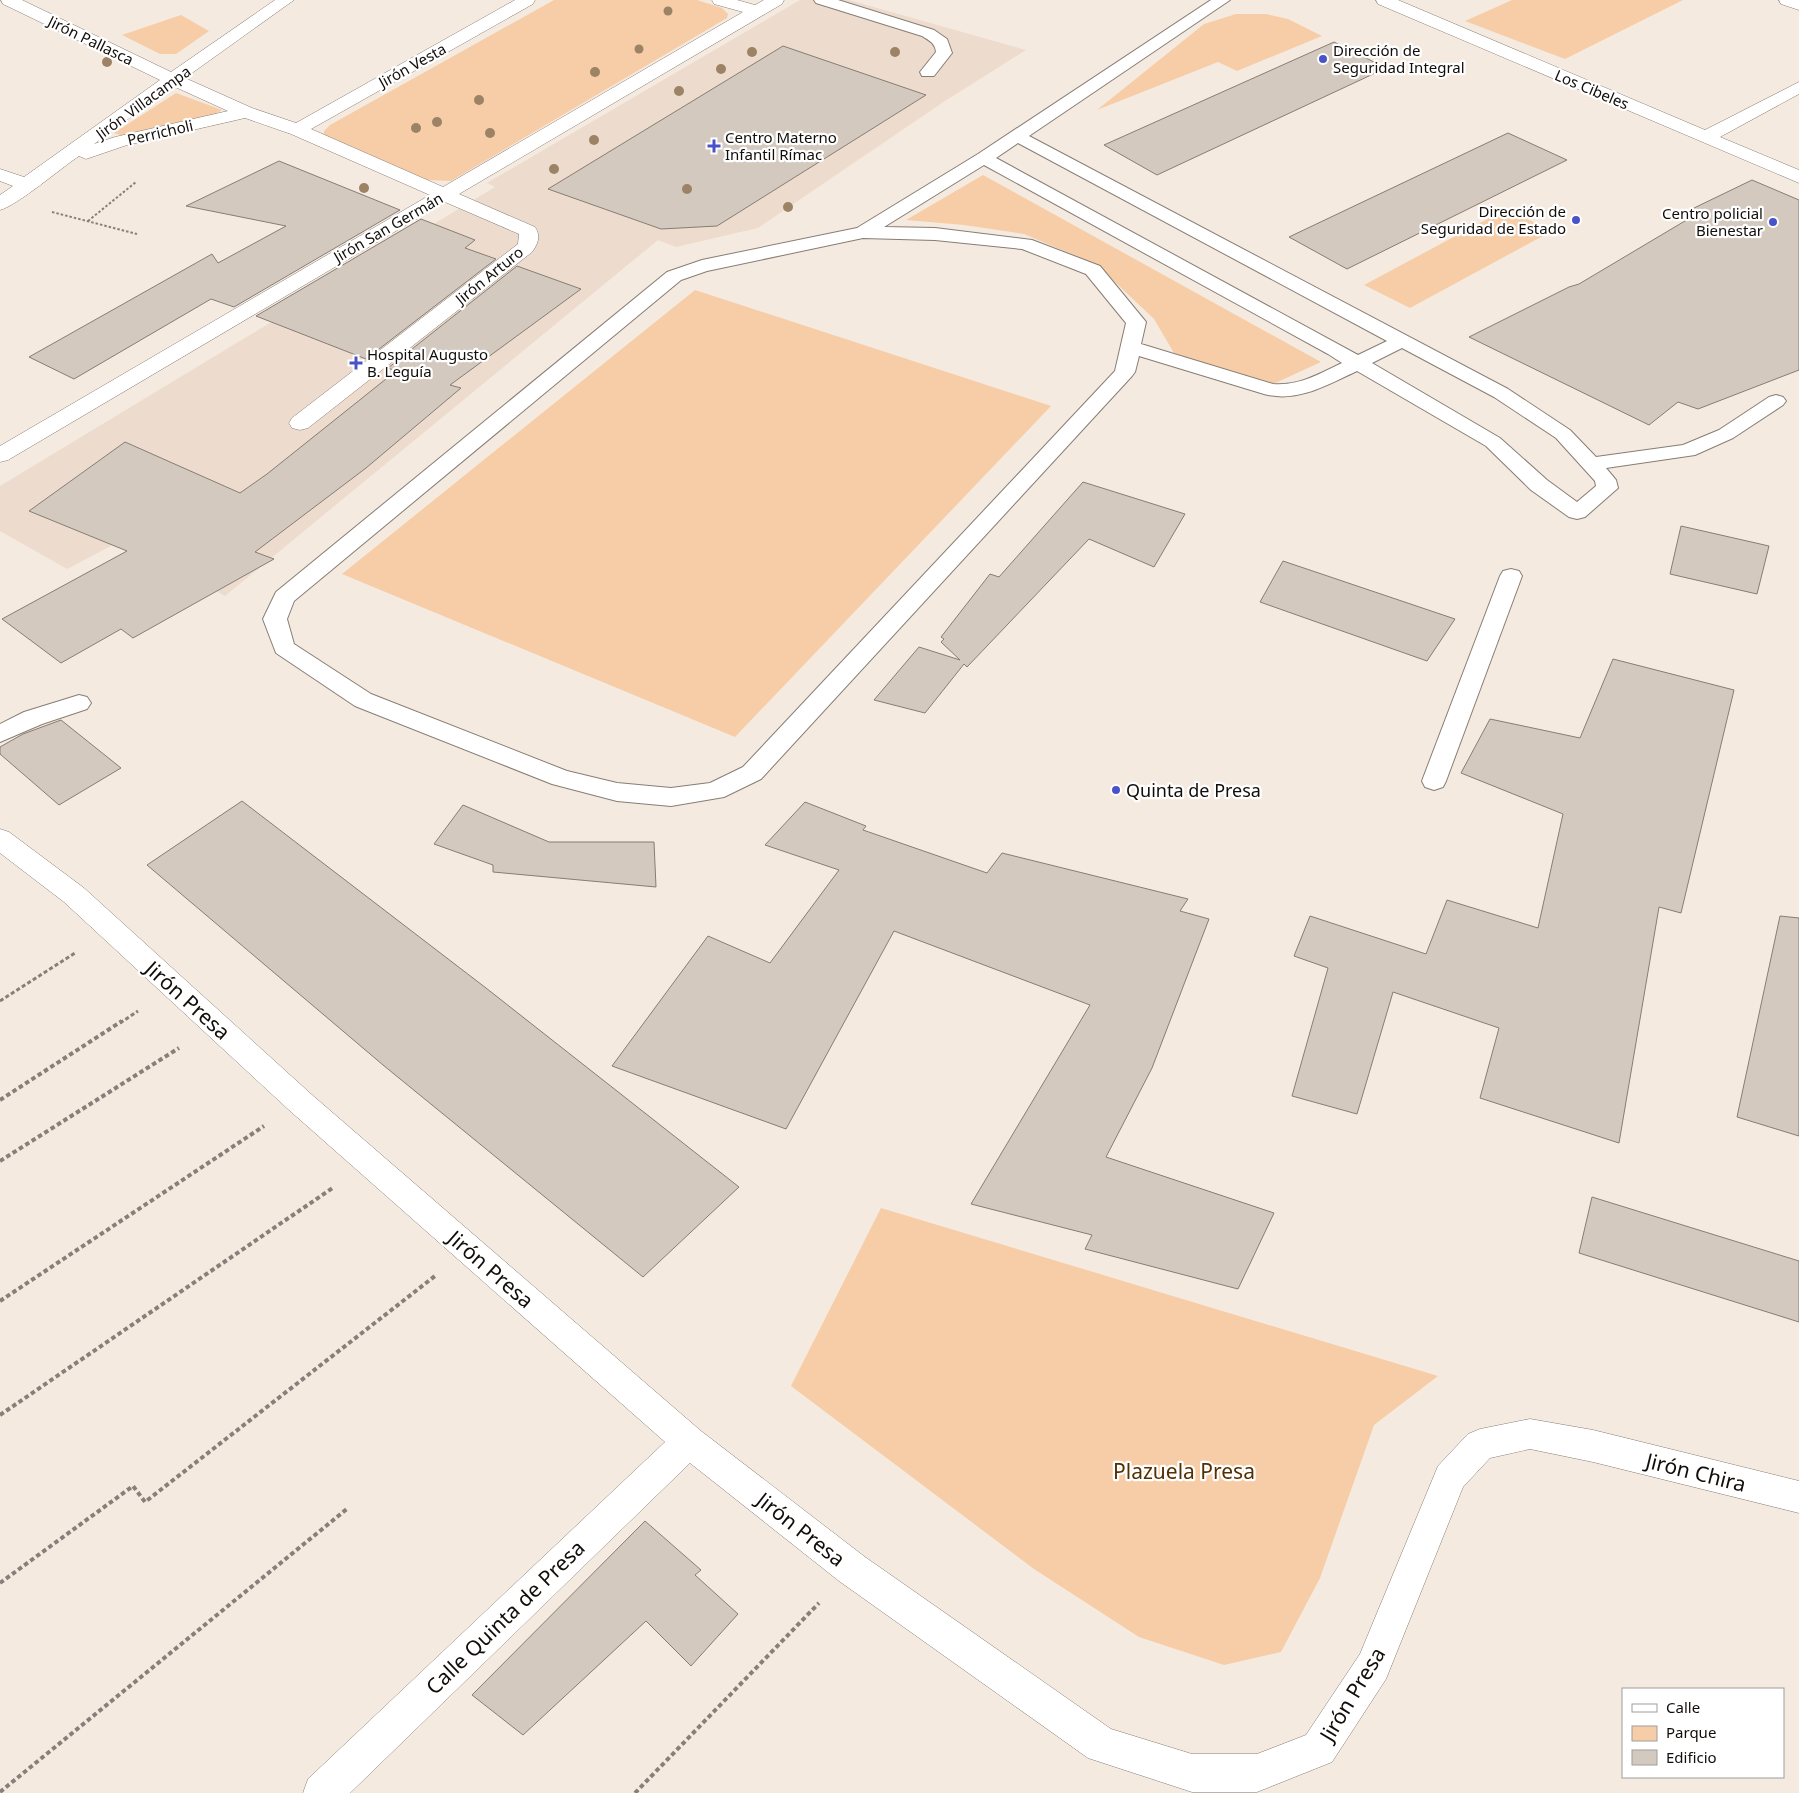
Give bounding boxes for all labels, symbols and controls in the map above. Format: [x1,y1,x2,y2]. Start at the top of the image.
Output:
street label: Jirón Pallasca [43,10,137,69]
street label: Jirón Vesta [373,38,449,93]
place label: Dirección de Seguridad Integral [1333,40,1465,77]
marker: Dirección de Seguridad Integral [1317,53,1329,65]
street label: Jirón Villacampa [90,61,194,144]
street label: Los Cibeles [1552,64,1632,114]
street label: Perricholi [125,115,195,149]
place label: Centro Materno Infantil Rímac [725,127,837,164]
marker: Centro Materno Infantil Rímac [707,139,721,153]
street label: Jirón San Germán [328,188,446,267]
place label: Dirección de Seguridad de Estado [1421,201,1566,238]
place label: Centro policial Bienestar [1662,203,1763,240]
marker: Dirección de Seguridad de Estado [1570,214,1582,226]
marker: Centro policial Bienestar [1767,216,1779,228]
street label: Jirón Arturo [449,242,527,310]
place label: Hospital Augusto B. Leguía [367,344,488,381]
marker: Hospital Augusto B. Leguía [349,356,363,370]
place label: Quinta de Presa [1126,778,1261,802]
marker: Quinta de Presa [1110,784,1122,796]
street label: Jirón Presa [138,953,236,1046]
street label: Jirón Presa [441,1223,540,1314]
street label: Jirón Chira [1641,1446,1749,1498]
park label: Plazuela Presa [1113,1457,1255,1485]
street label: Jirón Presa [749,1484,851,1572]
street label: Calle Quinta de Presa [420,1534,590,1700]
street label: Jirón Presa [1312,1642,1391,1748]
legend [1622,1688,1784,1778]
text: Calle [1666,1697,1700,1717]
text: Parque [1666,1722,1716,1742]
text: Edificio [1666,1747,1717,1767]

